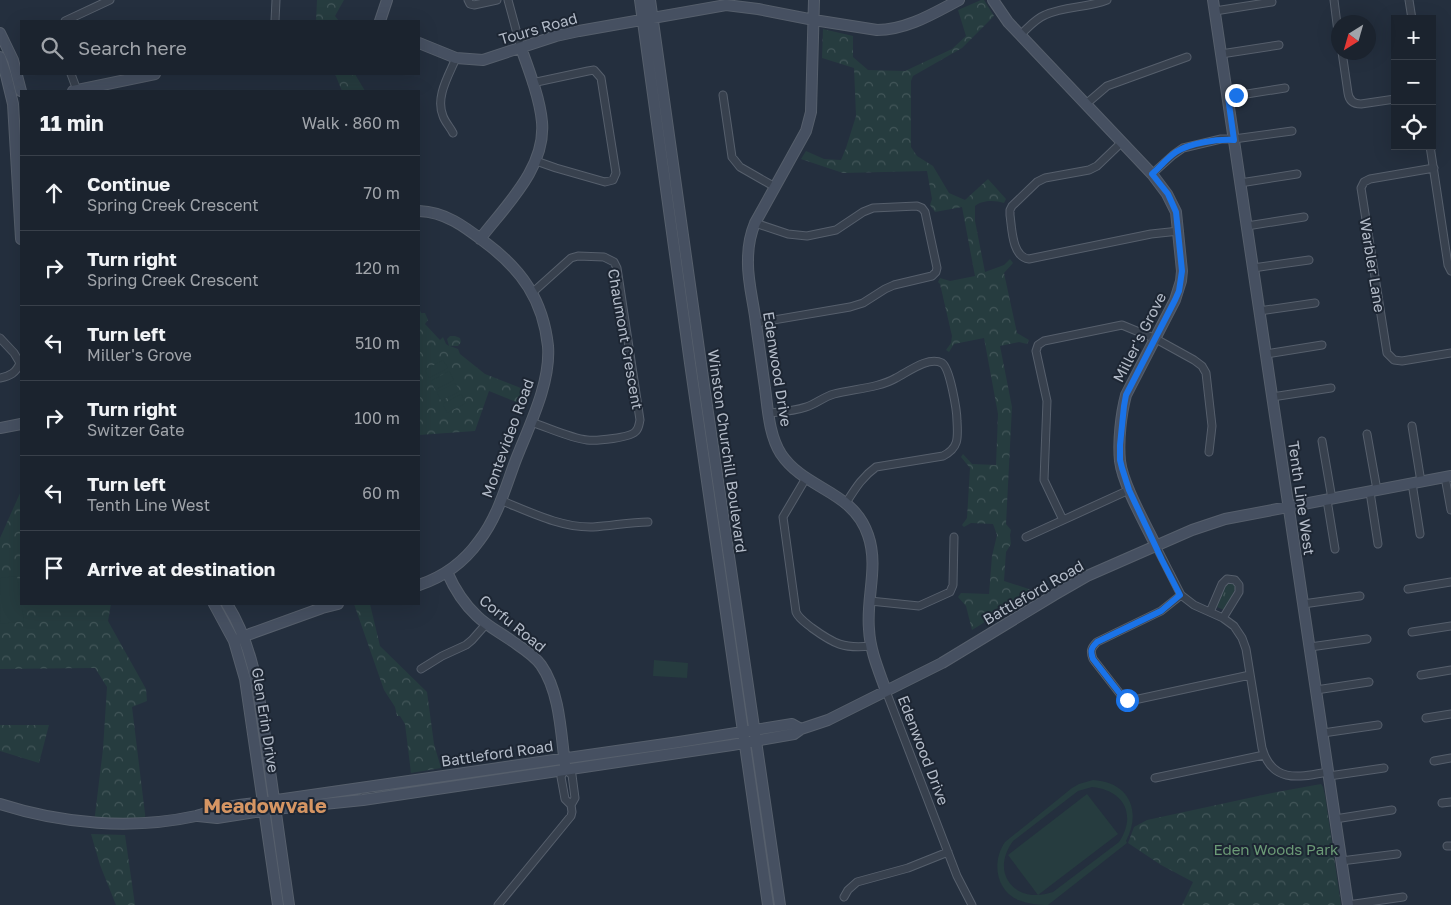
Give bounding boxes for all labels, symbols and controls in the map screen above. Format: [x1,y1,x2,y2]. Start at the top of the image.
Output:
street label: Tours Road [497,8,579,48]
north arrow [1331,15,1376,60]
map controls [1391,15,1436,150]
button: + [1391,15,1436,60]
search box [20,20,420,75]
icon: search [38,34,66,62]
text: Search here [78,36,187,59]
button: − [1391,60,1436,105]
route end [1225,84,1248,107]
button: locate [1391,105,1436,150]
text: 11 min [40,110,104,136]
text: Walk · 860 m [302,113,400,133]
text: Continue [87,172,170,195]
icon: ahead [40,179,68,207]
text: 70 m [363,183,400,203]
text: Spring Creek Crescent [87,195,259,215]
street label: Warbler Lane [1357,216,1389,314]
text: Turn right [87,247,177,270]
icon: right [40,254,68,282]
text: 120 m [355,258,400,278]
street label: Chaumont Crescent [605,267,647,411]
text: Spring Creek Crescent [87,270,259,290]
street label: Miller's Grove [1109,289,1169,385]
street label: Edenwood Drive [760,310,796,428]
text: Turn left [87,322,166,345]
icon: left [40,329,68,357]
text: 510 m [355,333,400,353]
text: Miller's Grove [87,345,192,365]
street label: Winston Churchill Boulevard [705,348,751,554]
street label: Montevideo Road [477,376,537,500]
text: Turn right [87,397,177,420]
icon: right [40,404,68,432]
text: 100 m [354,408,400,428]
text: Switzer Gate [87,420,185,440]
street label: Tenth Line West [1285,440,1319,556]
text: Turn left [87,472,166,495]
icon: left [40,479,68,507]
text: 60 m [362,483,400,503]
text: Tenth Line West [87,495,210,515]
icon: arrive [40,554,68,582]
street label: Battleford Road [979,556,1087,628]
text: Arrive at destination [87,557,275,580]
street label: Corfu Road [476,591,550,655]
street label: Glen Erin Drive [249,666,283,774]
route start [1116,689,1139,712]
street label: Edenwood Drive [895,693,953,808]
street label: Battleford Road [440,736,554,770]
district label: Meadowvale [203,793,327,817]
park label: Eden Woods Park [1213,840,1339,858]

